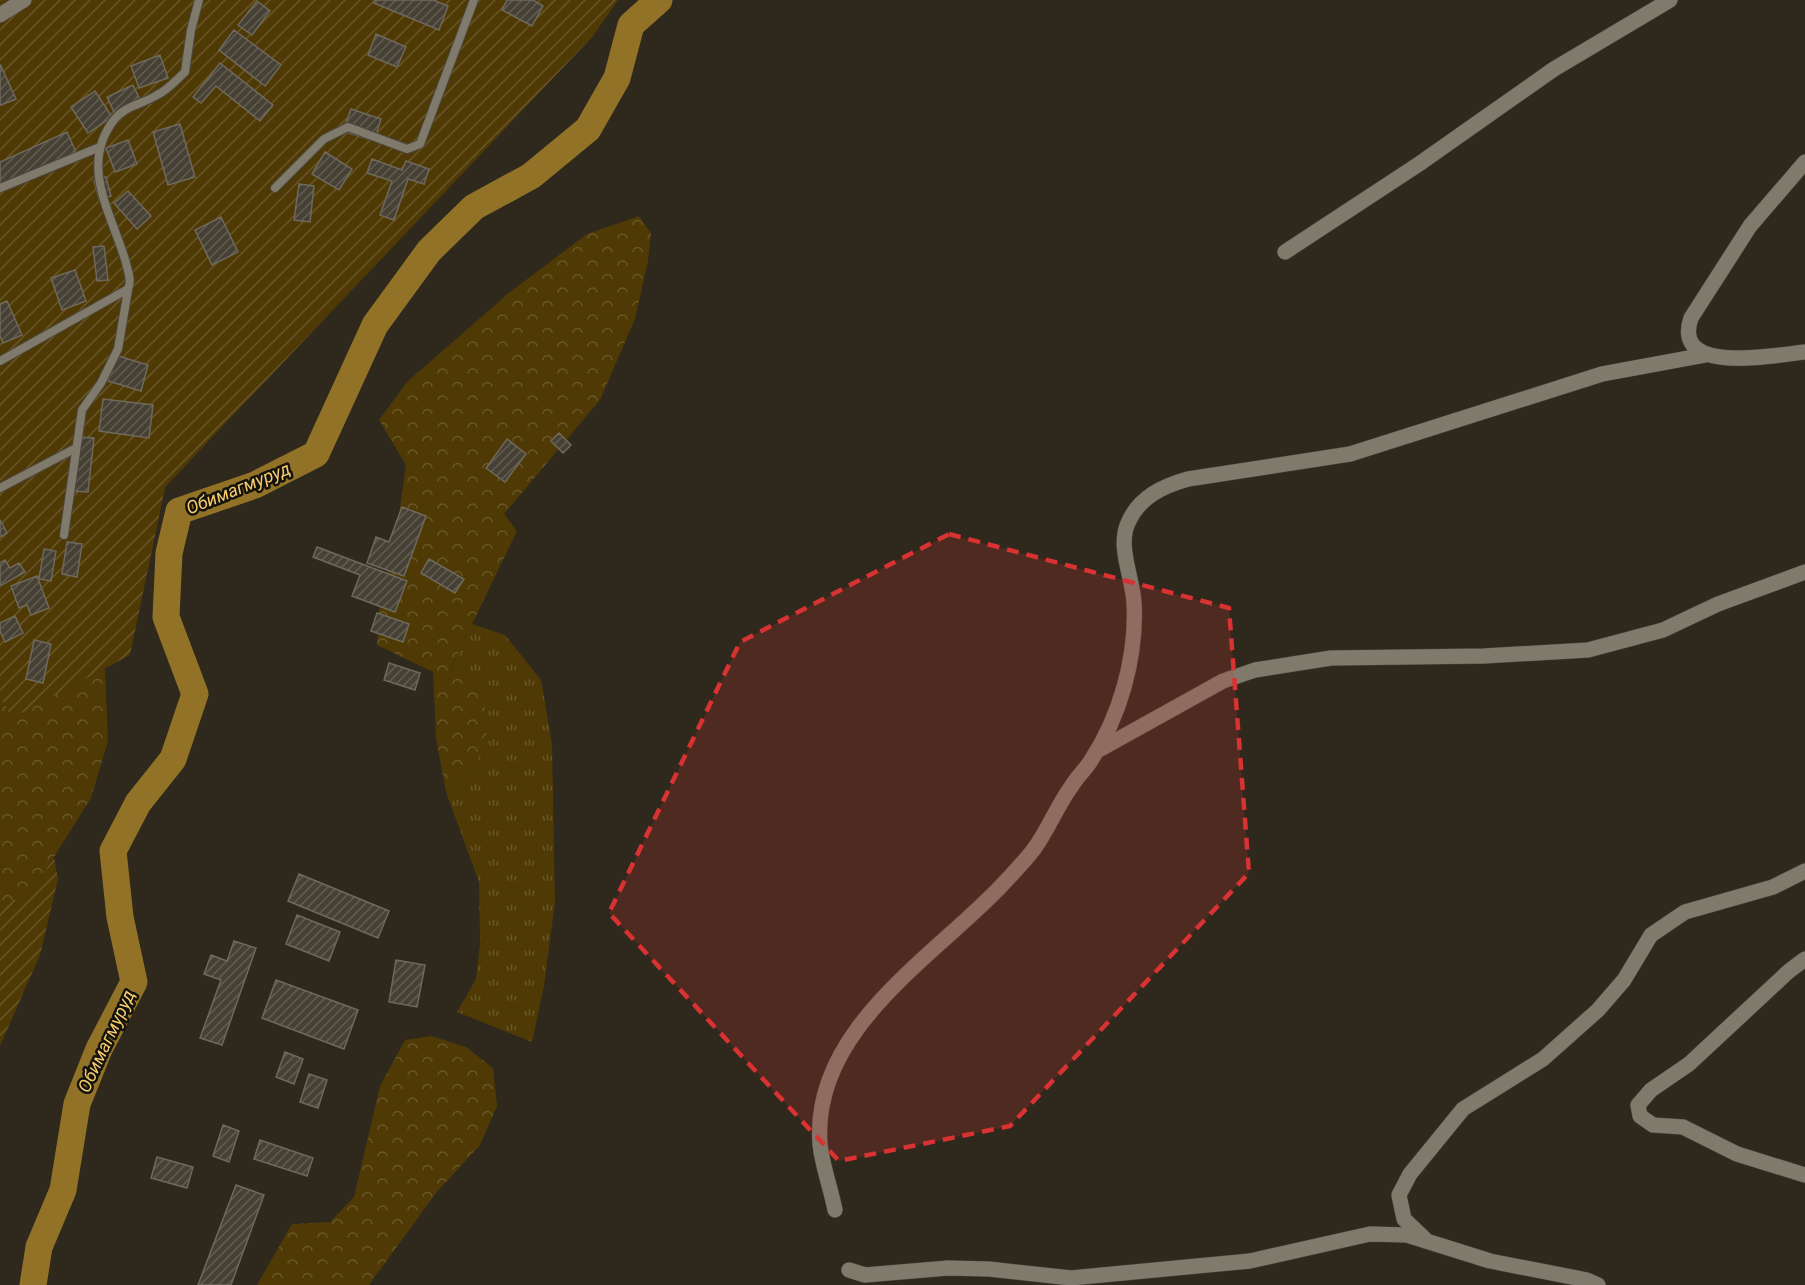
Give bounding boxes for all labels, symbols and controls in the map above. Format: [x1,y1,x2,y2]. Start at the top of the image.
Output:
water label: Обимагмуруд [183,458,293,518]
water label: Обимагмуруд [73,986,139,1096]

